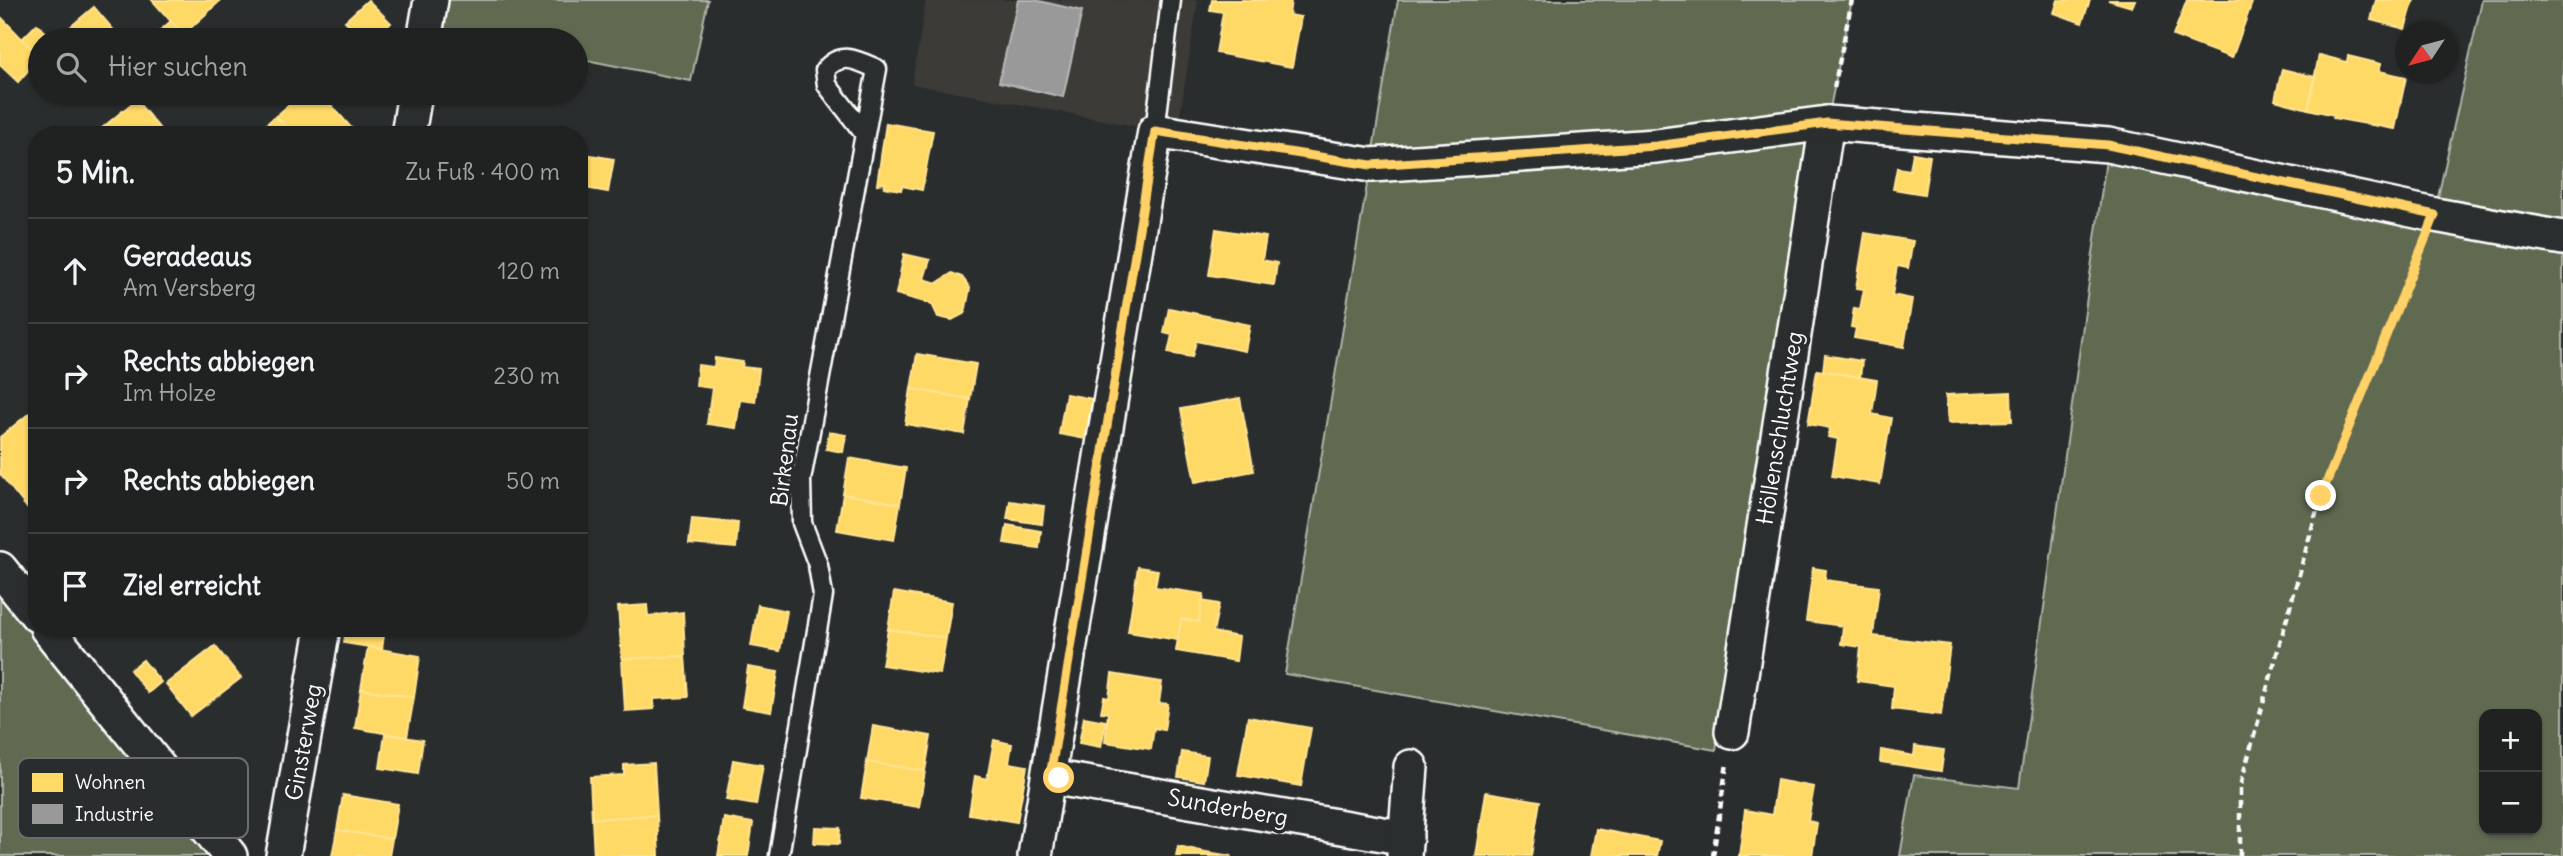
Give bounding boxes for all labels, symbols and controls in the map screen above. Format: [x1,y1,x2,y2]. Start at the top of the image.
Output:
north arrow [2395,21,2458,84]
search box [28,28,588,105]
icon: search [52,48,90,86]
text: Hier suchen [108,50,248,83]
text: 5 Min. [56,153,135,191]
text: Zu Fuß · 400 m [405,157,560,186]
text: Geradeaus [123,240,252,273]
icon: ahead [56,252,94,290]
text: 120 m [497,256,560,285]
text: Am Versberg [123,273,256,302]
street label: Höllenschluchtweg [1749,329,1809,527]
text: Rechts abbiegen [123,345,315,378]
icon: right [56,357,94,395]
text: 230 m [494,361,560,390]
text: Im Holze [123,378,216,407]
street label: Birkenau [764,412,804,508]
icon: right [56,462,94,500]
text: Rechts abbiegen [123,464,315,497]
text: 50 m [506,466,560,495]
route end [2305,480,2336,511]
icon: arrive [56,567,94,605]
text: Ziel erreicht [123,569,261,602]
street label: Ginsterweg [278,681,328,803]
map controls [2479,709,2542,835]
button: + [2479,709,2542,772]
legend [18,758,248,838]
route start [1043,762,1074,793]
text: Wohnen [75,770,146,794]
button: − [2479,772,2542,835]
street label: Sunderberg [1166,782,1290,832]
text: Industrie [75,802,154,826]

